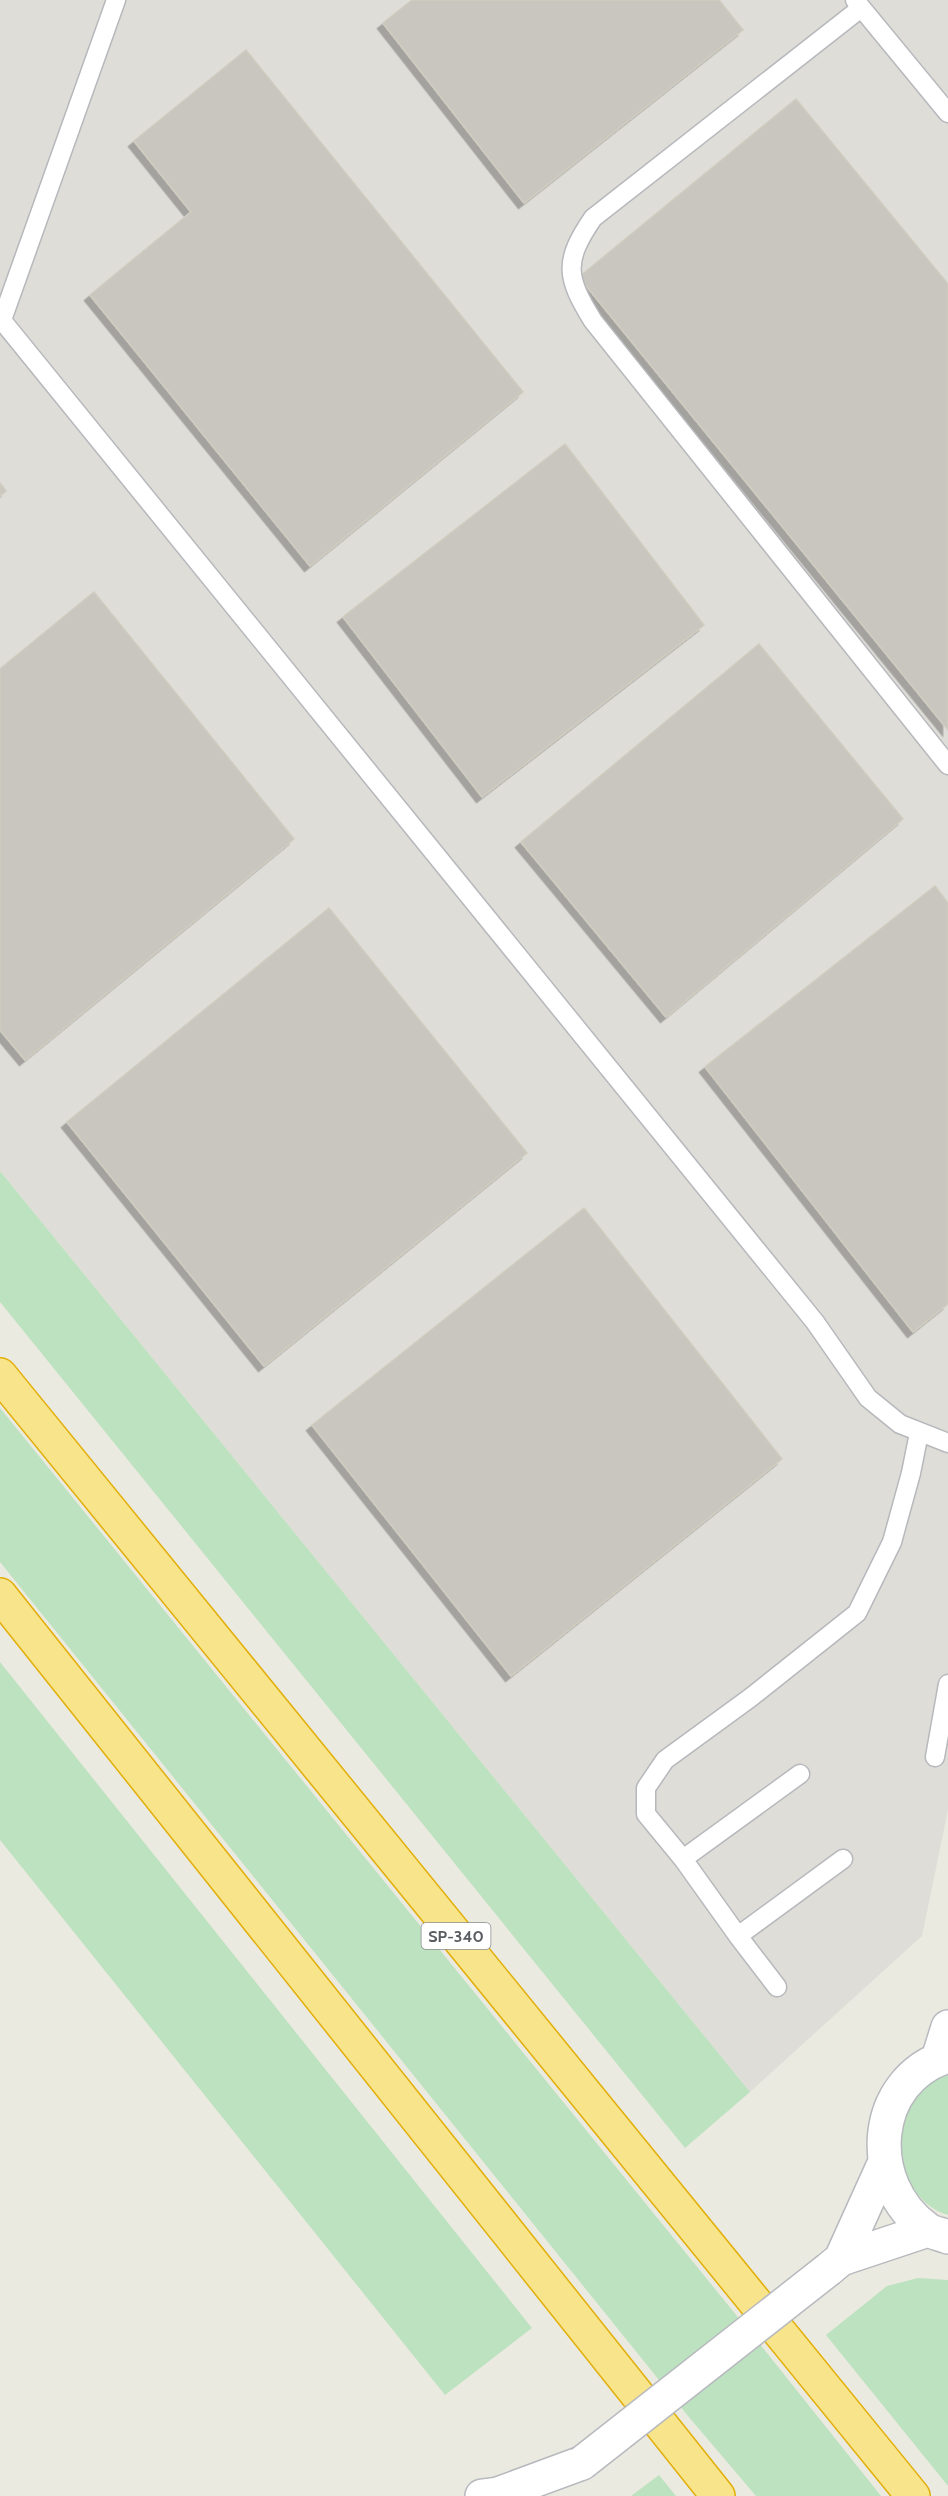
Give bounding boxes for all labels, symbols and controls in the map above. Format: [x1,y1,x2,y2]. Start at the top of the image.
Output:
road number: SP-340 [422,1923,490,1949]

